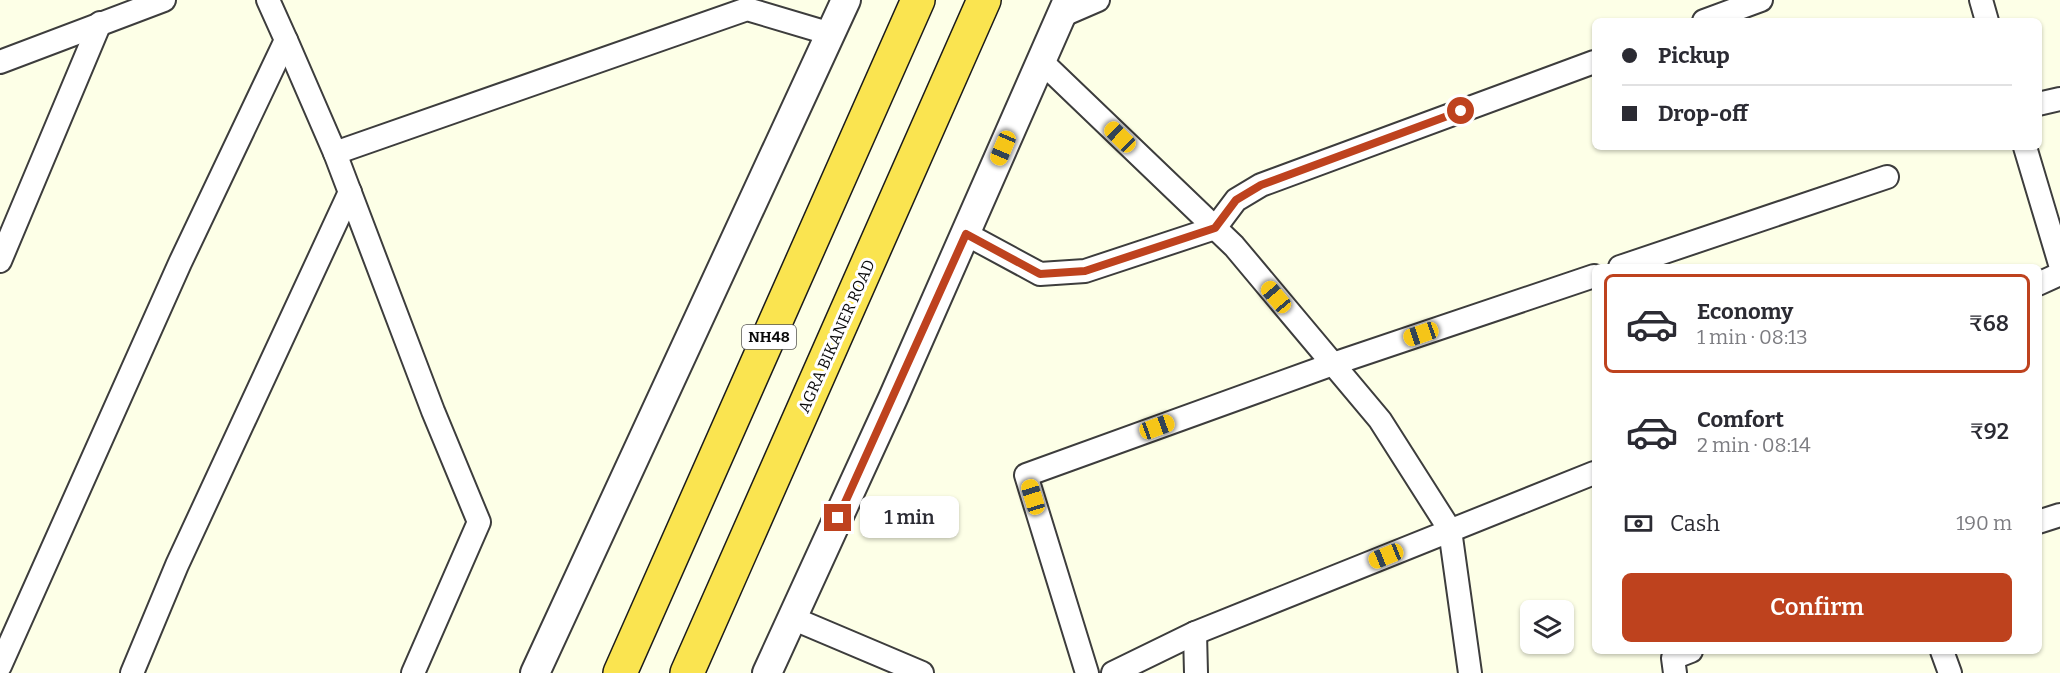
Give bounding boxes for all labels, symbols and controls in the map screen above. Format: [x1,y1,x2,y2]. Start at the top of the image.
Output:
text: Pickup [1658,42,1730,69]
route start [1447,97,1474,124]
text: Drop-off [1658,100,1748,127]
car [1101,118,1139,156]
car [988,128,1018,168]
street label: AGRA BIKANER ROAD [794,257,879,416]
car [1258,277,1294,317]
icon: car [1625,297,1679,351]
text: Economy [1697,298,1793,325]
text: ₹68 [1969,310,2009,337]
car [1401,320,1441,348]
road number: NH48 [742,325,796,349]
text: 1 min · 08:13 [1697,325,1808,349]
icon: car [1625,405,1679,459]
text: Comfort [1697,406,1784,433]
car [1137,412,1177,442]
text: ₹92 [1970,418,2009,445]
text: 2 min · 08:14 [1697,433,1811,457]
car [1019,477,1047,517]
callout: 1 min [859,497,958,539]
route end [824,504,851,531]
text: 1 min [884,505,935,529]
icon: cash [1622,507,1655,540]
text: Cash [1670,510,1720,537]
text: 190 m [1956,511,2012,535]
car [1366,541,1406,571]
button: Confirm [1622,573,2012,642]
map controls [1520,600,1574,654]
button: layers [1520,600,1574,654]

